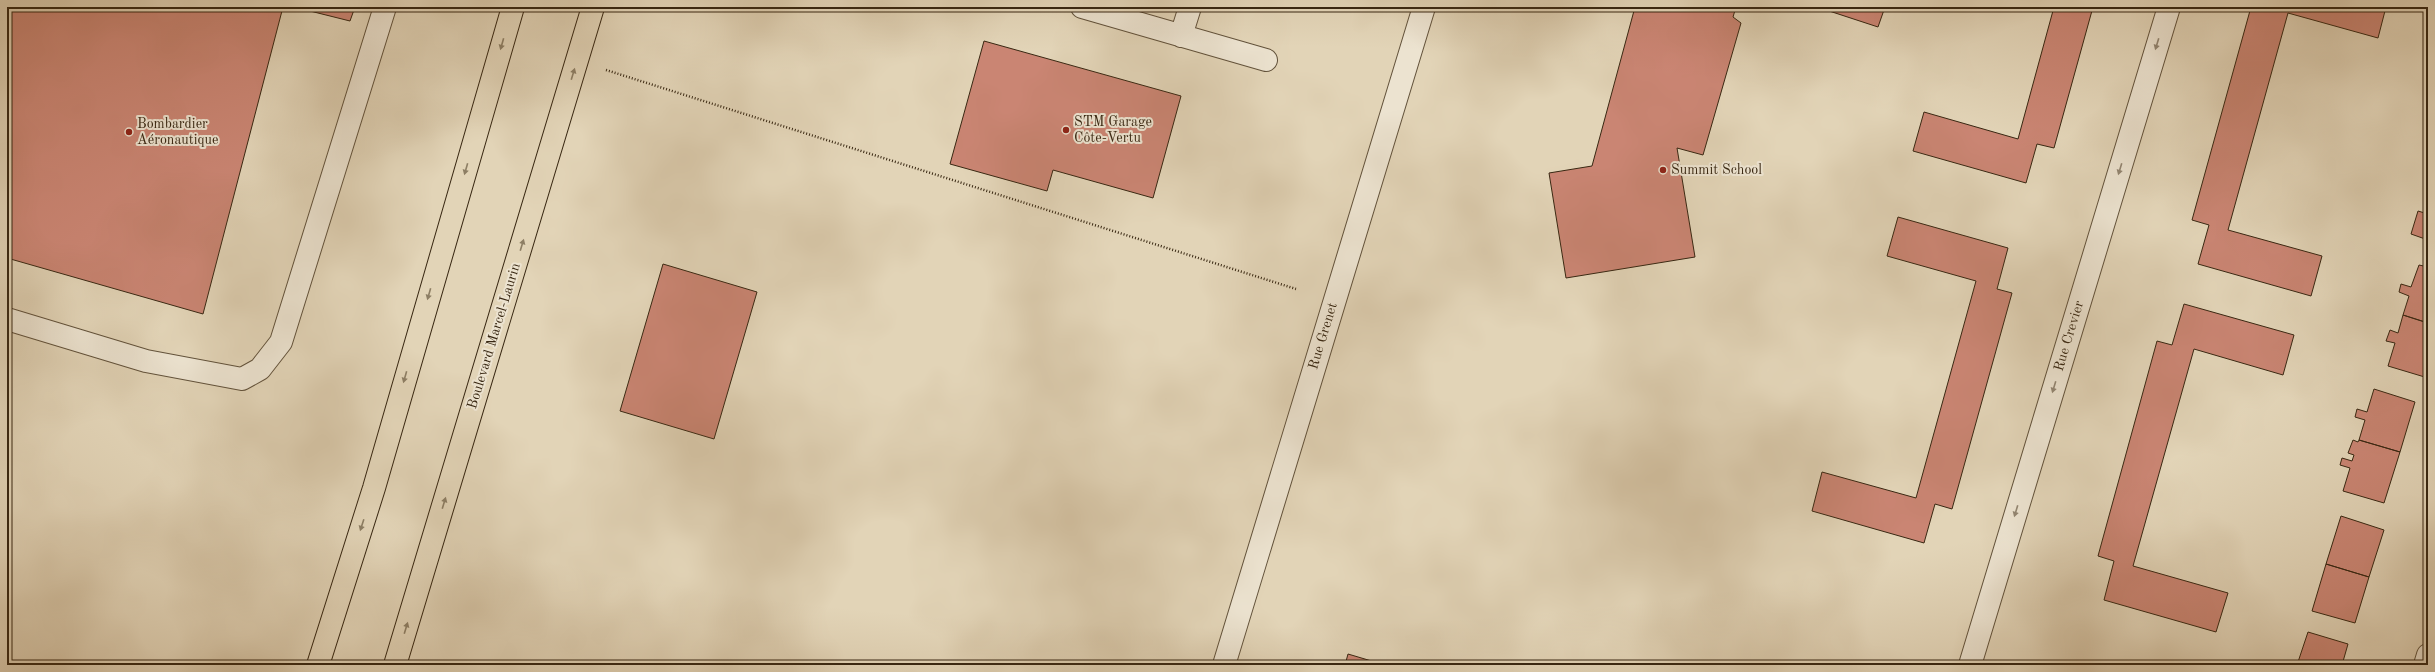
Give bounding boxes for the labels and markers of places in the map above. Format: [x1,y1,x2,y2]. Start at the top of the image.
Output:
place label: STM Garage Côte-Vertu [1074,115,1152,145]
place label: Bombardier Aéronautique [137,117,218,147]
marker: STM Garage Côte-Vertu [1061,125,1071,135]
marker: Bombardier Aéronautique [124,127,134,137]
place label: Summit School [1671,163,1762,177]
marker: Summit School [1658,165,1668,175]

